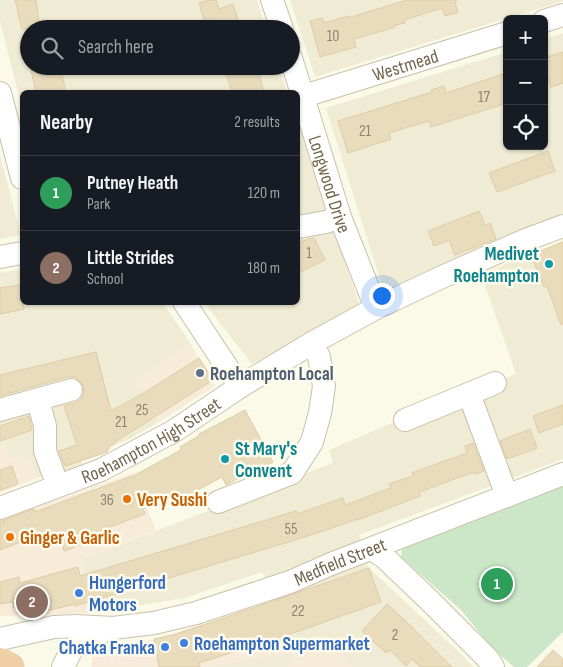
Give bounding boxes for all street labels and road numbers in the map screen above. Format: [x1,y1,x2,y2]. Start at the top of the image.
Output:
street label: Westmead [370,45,441,87]
street label: Longwood Drive [303,133,355,237]
street label: Roehampton High Street [79,393,226,489]
street label: Medfield Street [291,534,390,592]

